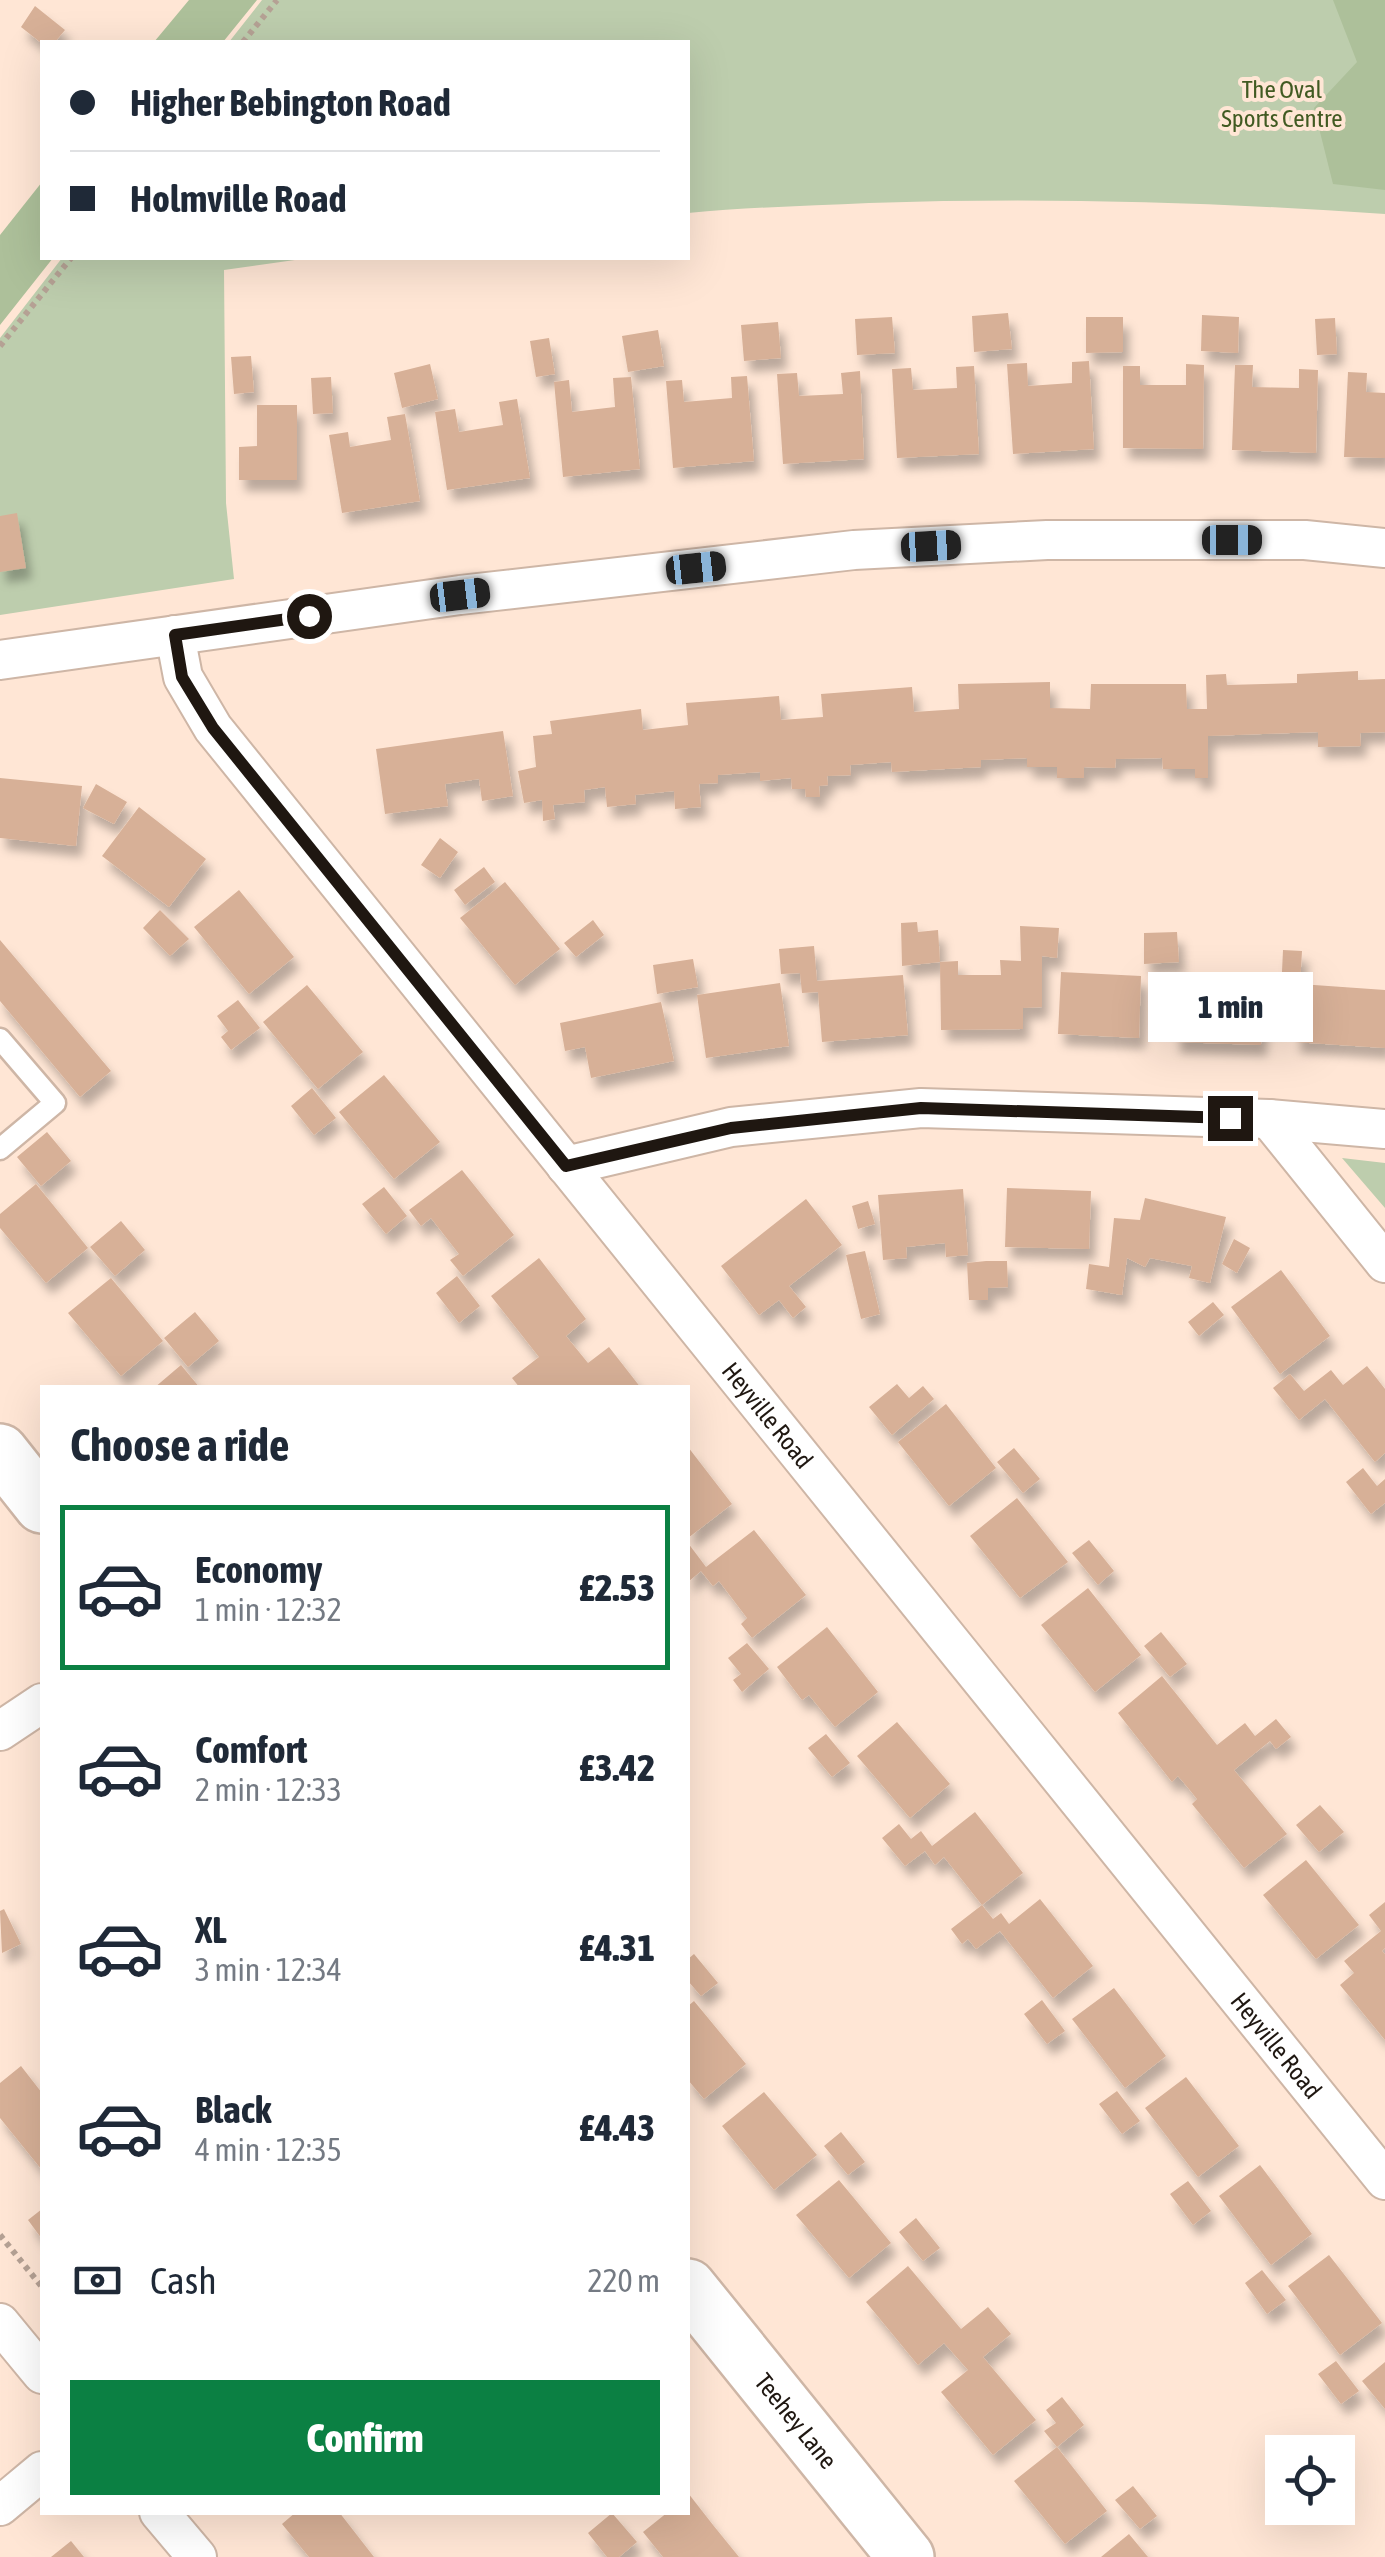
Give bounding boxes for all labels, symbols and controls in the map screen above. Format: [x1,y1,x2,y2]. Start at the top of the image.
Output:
park label: The Oval Sports Centre [1221,75,1343,132]
text: Higher Bebington Road [130,81,451,124]
text: Holmville Road [130,177,347,220]
car [1202,525,1262,555]
car [900,529,962,563]
car [665,550,727,586]
car [428,576,492,614]
route start [287,594,332,639]
callout: 1 min [1148,973,1312,1043]
text: 1 min [1198,988,1263,1025]
route end [1208,1096,1253,1141]
street label: Heyville Road [717,1357,819,1474]
text: Choose a ride [70,1419,289,1471]
icon: car [75,1543,165,1633]
text: Economy [195,1548,322,1591]
text: £2.53 [579,1566,655,1609]
text: 1 min · 12:32 [195,1591,342,1628]
icon: car [75,1723,165,1813]
text: Comfort [195,1728,307,1771]
text: £3.42 [579,1746,655,1789]
text: 2 min · 12:33 [195,1771,342,1808]
icon: car [75,1903,165,1993]
text: XL [195,1908,227,1951]
text: £4.31 [579,1926,655,1969]
text: 3 min · 12:34 [195,1951,342,1988]
street label: Heyville Road [1225,1987,1327,2104]
icon: car [75,2083,165,2173]
text: Black [195,2088,272,2131]
text: £4.43 [579,2106,655,2149]
text: 4 min · 12:35 [195,2131,342,2168]
icon: cash [70,2253,125,2308]
text: Cash [150,2259,217,2302]
text: 220 m [587,2262,660,2299]
street label: Teehey Lane [749,2368,843,2474]
button: Confirm [70,2380,660,2495]
map controls [1265,2435,1355,2525]
button: locate [1265,2435,1355,2525]

